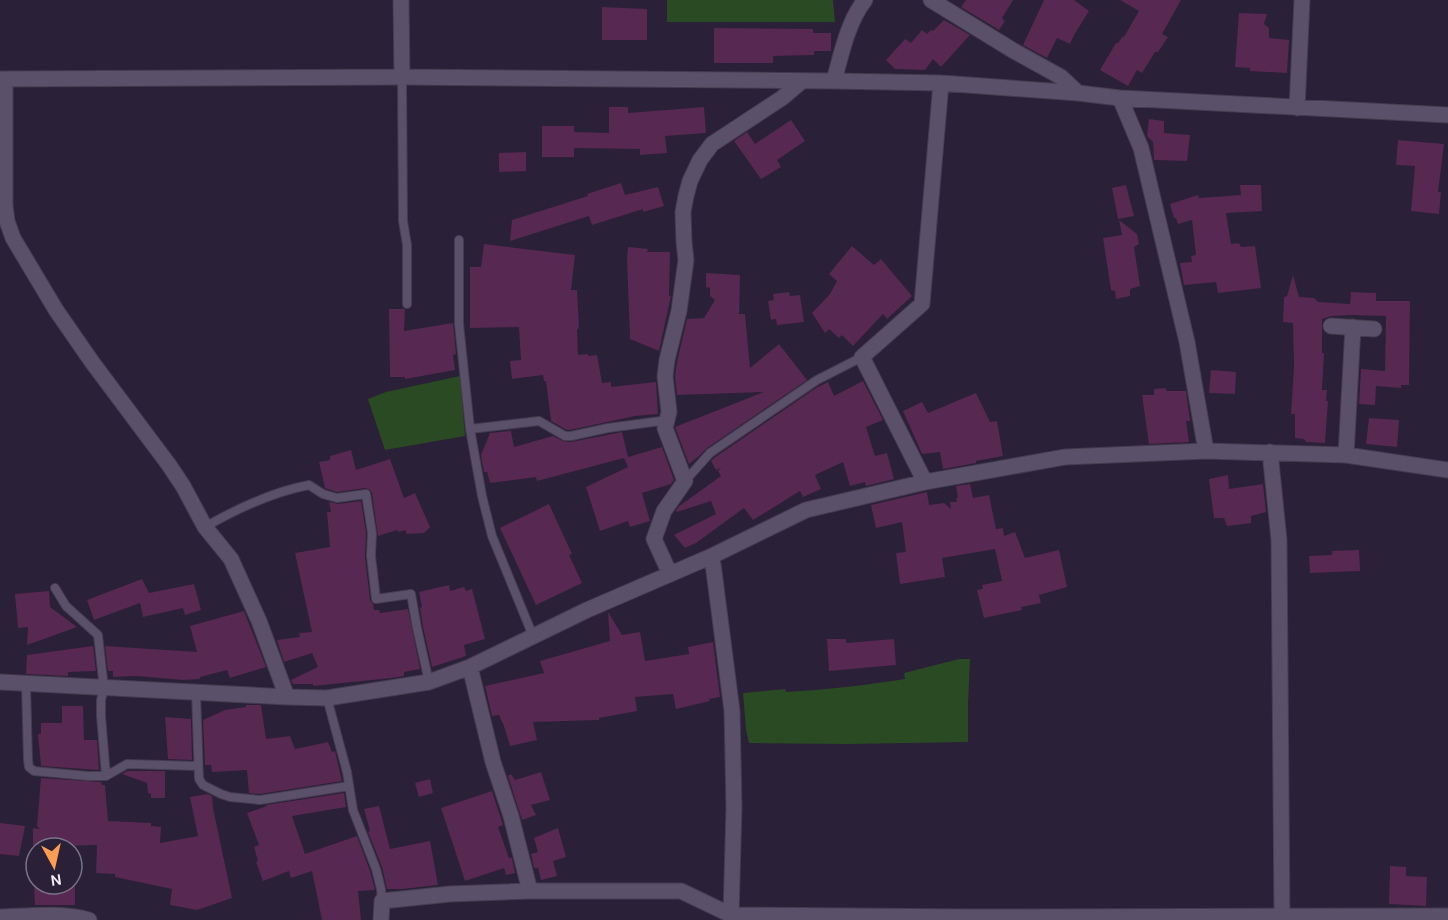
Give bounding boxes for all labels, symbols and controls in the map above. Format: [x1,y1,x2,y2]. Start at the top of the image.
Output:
north arrow [24,836,84,896]
text: N [49,870,63,891]

